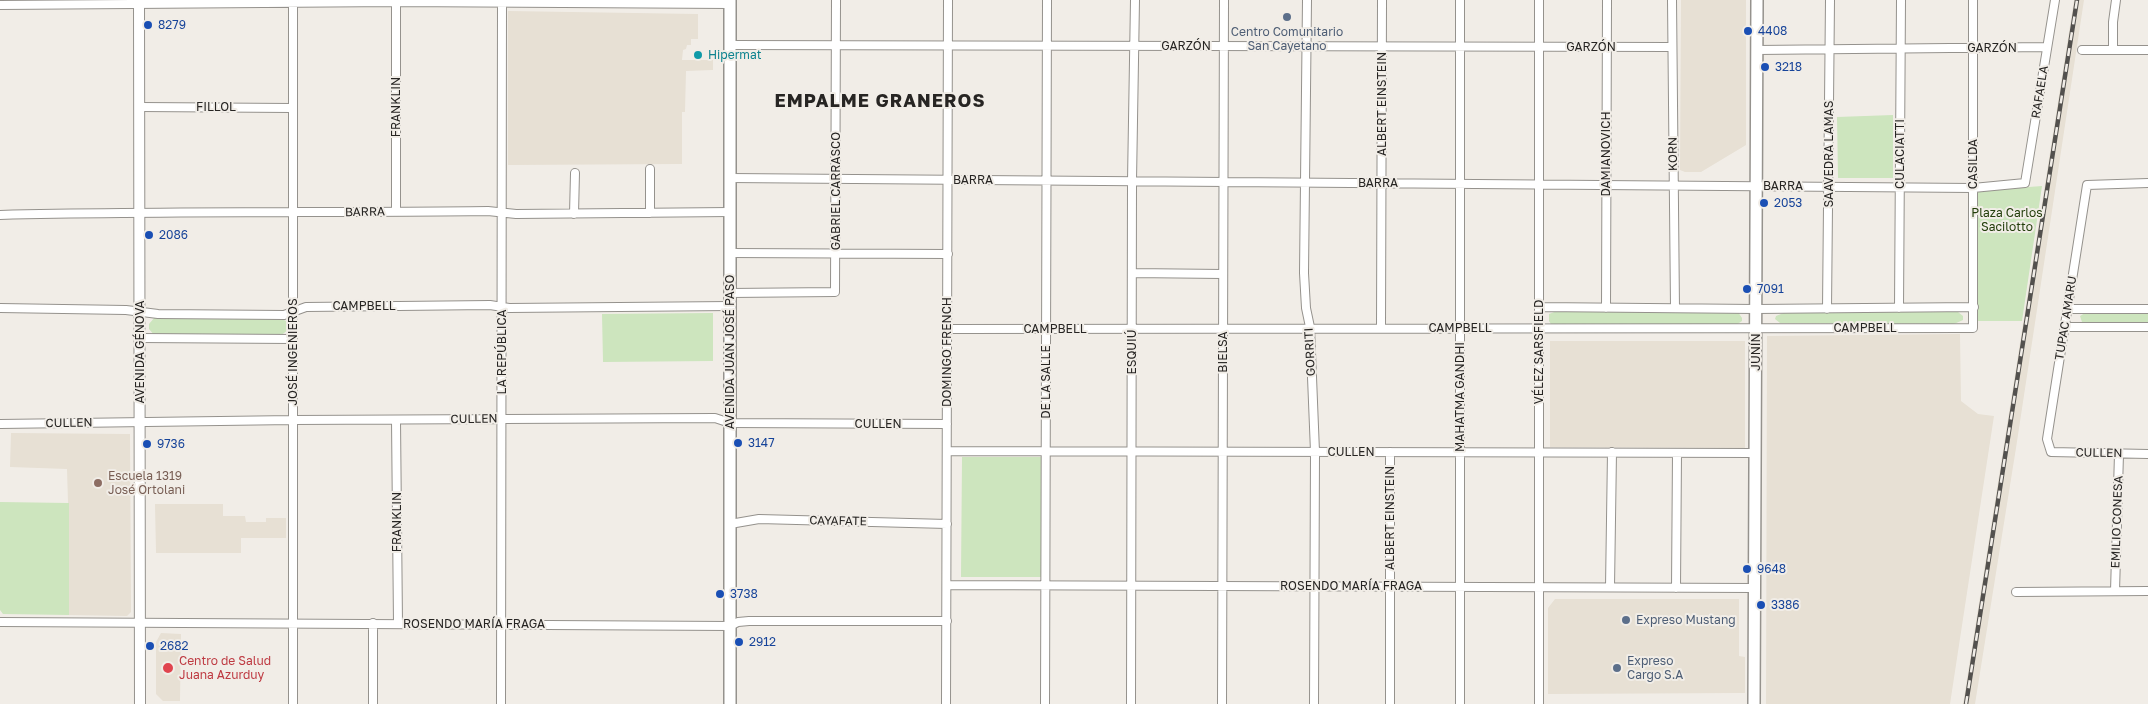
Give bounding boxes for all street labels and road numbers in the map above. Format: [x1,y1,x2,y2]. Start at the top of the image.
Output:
street label: GARZÓN [1161,39,1211,53]
street label: GARZÓN [1566,40,1616,54]
street label: GARZÓN [1967,41,2017,55]
street label: ALBERT EINSTEIN [1375,52,1389,156]
street label: RAFAELA [2029,65,2051,119]
street label: FRANKLIN [389,77,403,137]
street label: FILLOL [196,100,236,114]
street label: SAAVEDRA LAMAS [1822,101,1836,207]
street label: DAMIANOVICH [1599,111,1613,197]
street label: CULACIATTI [1893,119,1907,189]
street label: GABRIEL CARRASCO [829,132,843,250]
street label: KORN [1666,137,1680,171]
street label: CASILDA [1966,139,1980,189]
street label: BARRA [953,173,993,187]
street label: BARRA [1358,176,1398,190]
street label: BARRA [1763,179,1803,193]
street label: BARRA [345,204,385,220]
street label: AVENIDA JUAN JOSÉ PASO [723,275,737,429]
street label: TUPAC AMARU [2052,275,2080,361]
street label: DOMINGO FRENCH [940,297,954,407]
street label: JOSÉ INGENIEROS [286,298,300,406]
street label: CAMPBELL [332,299,396,313]
street label: VÉLEZ SARSFIELD [1532,300,1546,404]
street label: AVENIDA GÉNOVA [133,301,147,403]
street label: LA REPÚBLICA [495,310,509,394]
street label: CAMPBELL [1428,321,1492,335]
street label: CAMPBELL [1833,321,1897,335]
street label: CAMPBELL [1023,322,1087,336]
street label: GORRITI [1302,327,1318,377]
street label: ESQUIÚ [1125,329,1139,375]
street label: BIELSA [1216,331,1230,373]
street label: JUNÍN [1749,333,1763,371]
street label: MAHATMA GANDHI [1453,342,1467,452]
street label: DE LA SALLE [1039,345,1053,419]
street label: CULLEN [450,411,498,427]
street label: CULLEN [45,415,93,431]
street label: CULLEN [854,417,902,431]
street label: CULLEN [1327,445,1375,459]
street label: CULLEN [2075,445,2123,461]
street label: ALBERT EINSTEIN [1383,466,1397,570]
street label: EMILIO CONESA [2108,475,2126,569]
street label: FRANKLIN [390,492,404,552]
street label: CAYAFATE [809,513,867,529]
street label: ROSENDO MARÍA FRAGA [1280,579,1422,593]
street label: ROSENDO MARÍA FRAGA [403,617,545,631]

